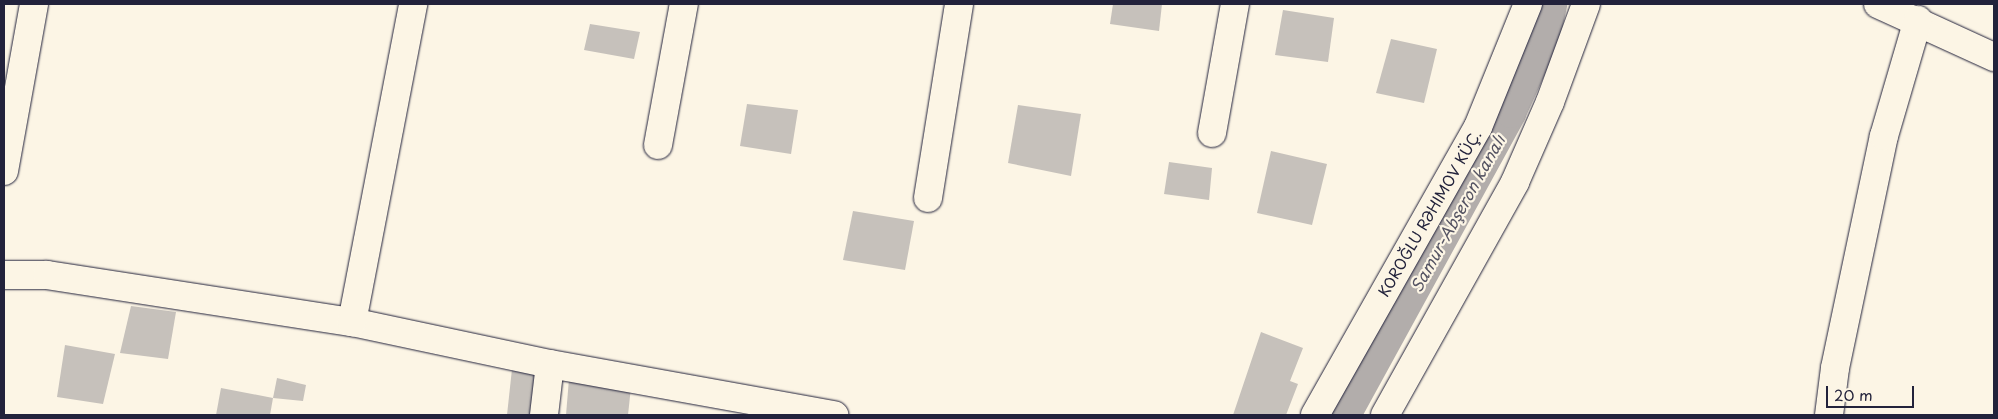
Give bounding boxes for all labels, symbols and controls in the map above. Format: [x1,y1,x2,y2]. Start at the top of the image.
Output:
street label: KOROĞLU RƏHIMOV KÜÇ. [1373,125,1485,301]
water label: Samur-Abşeron kanalı [1406,131,1508,295]
scale bar [1828,376,1916,408]
text: 20 m [1834,383,1873,406]

